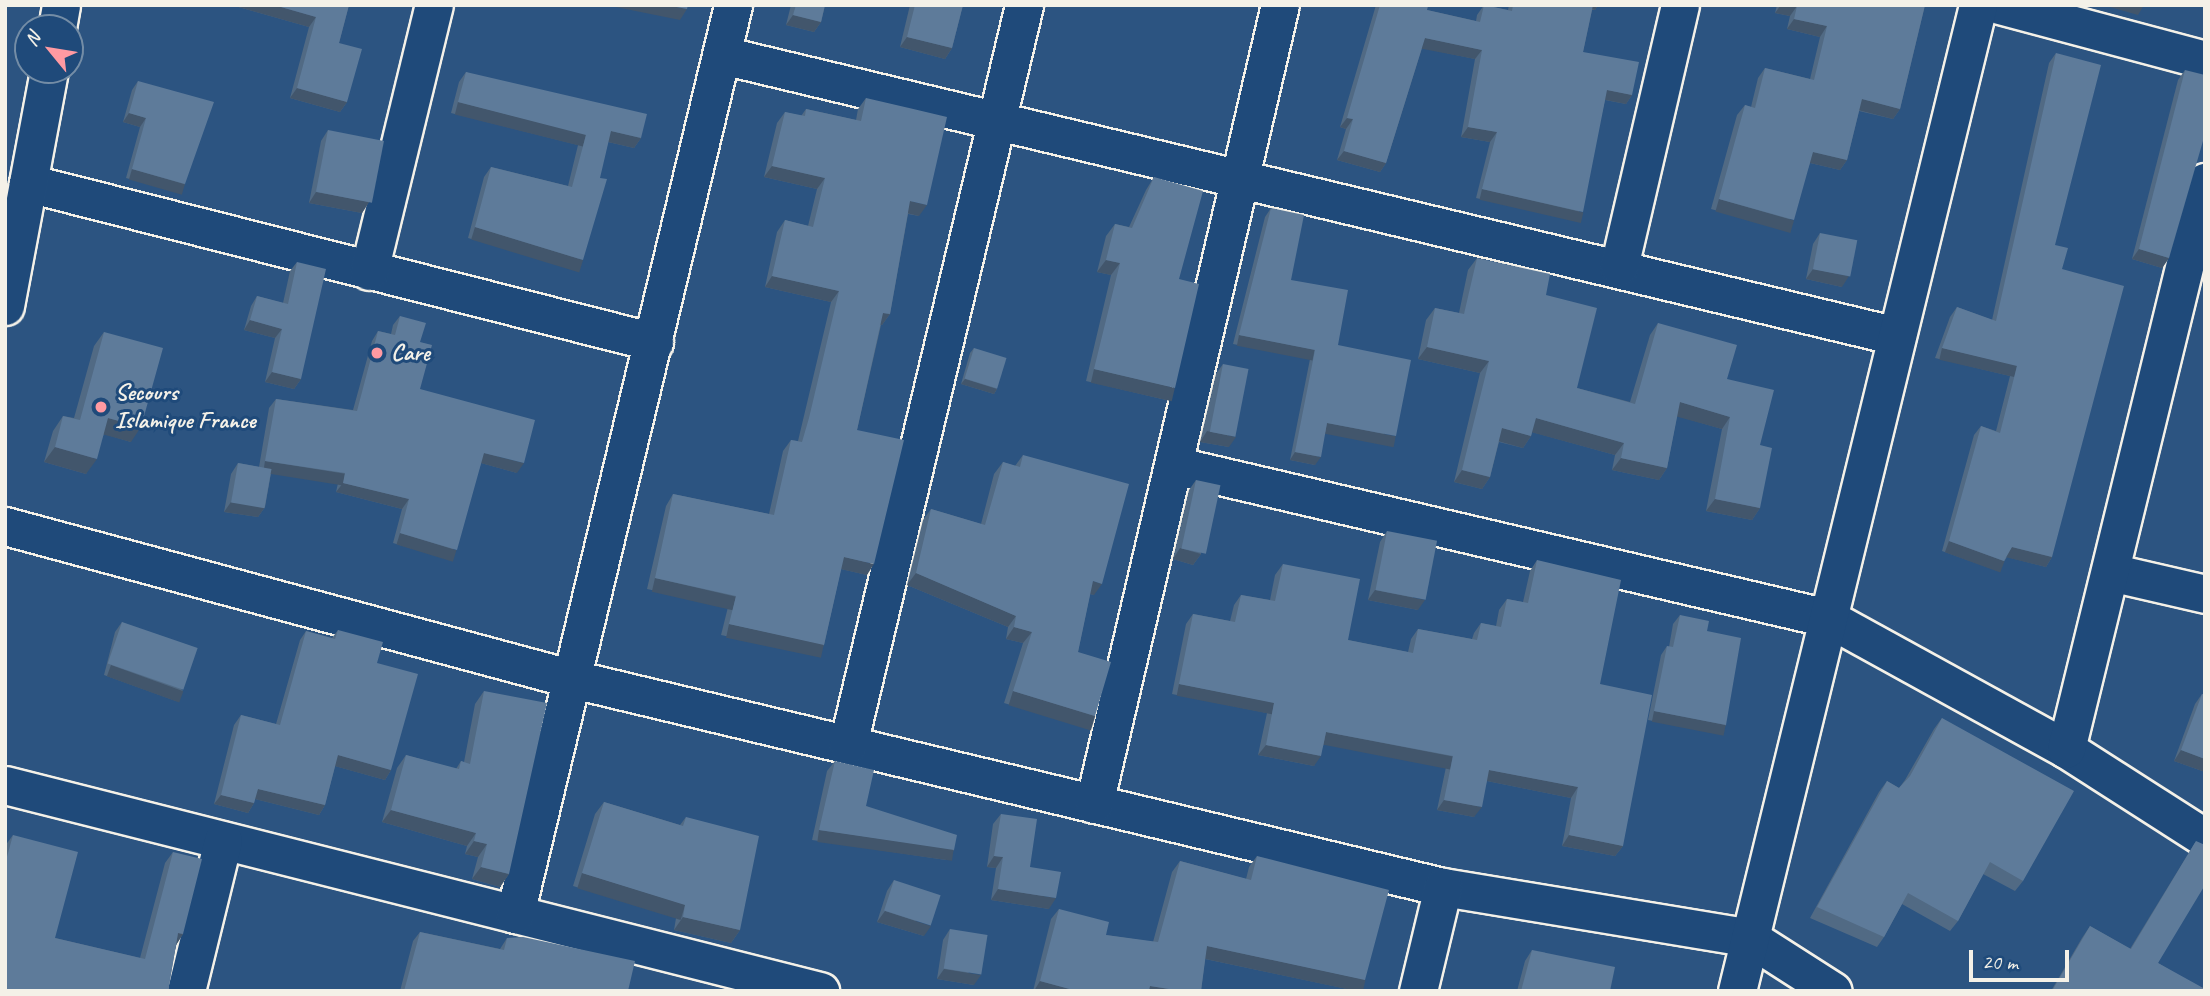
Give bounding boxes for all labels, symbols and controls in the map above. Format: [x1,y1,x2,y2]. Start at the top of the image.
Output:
north arrow [14,14,84,84]
text: N [19,28,46,51]
place label: Care [391,339,430,367]
marker: Care [369,345,385,361]
place label: Secours Islamique France [115,379,256,435]
marker: Secours Islamique France [93,399,109,415]
scale bar [1972,936,2072,980]
text: 20 m [1982,949,2018,975]

